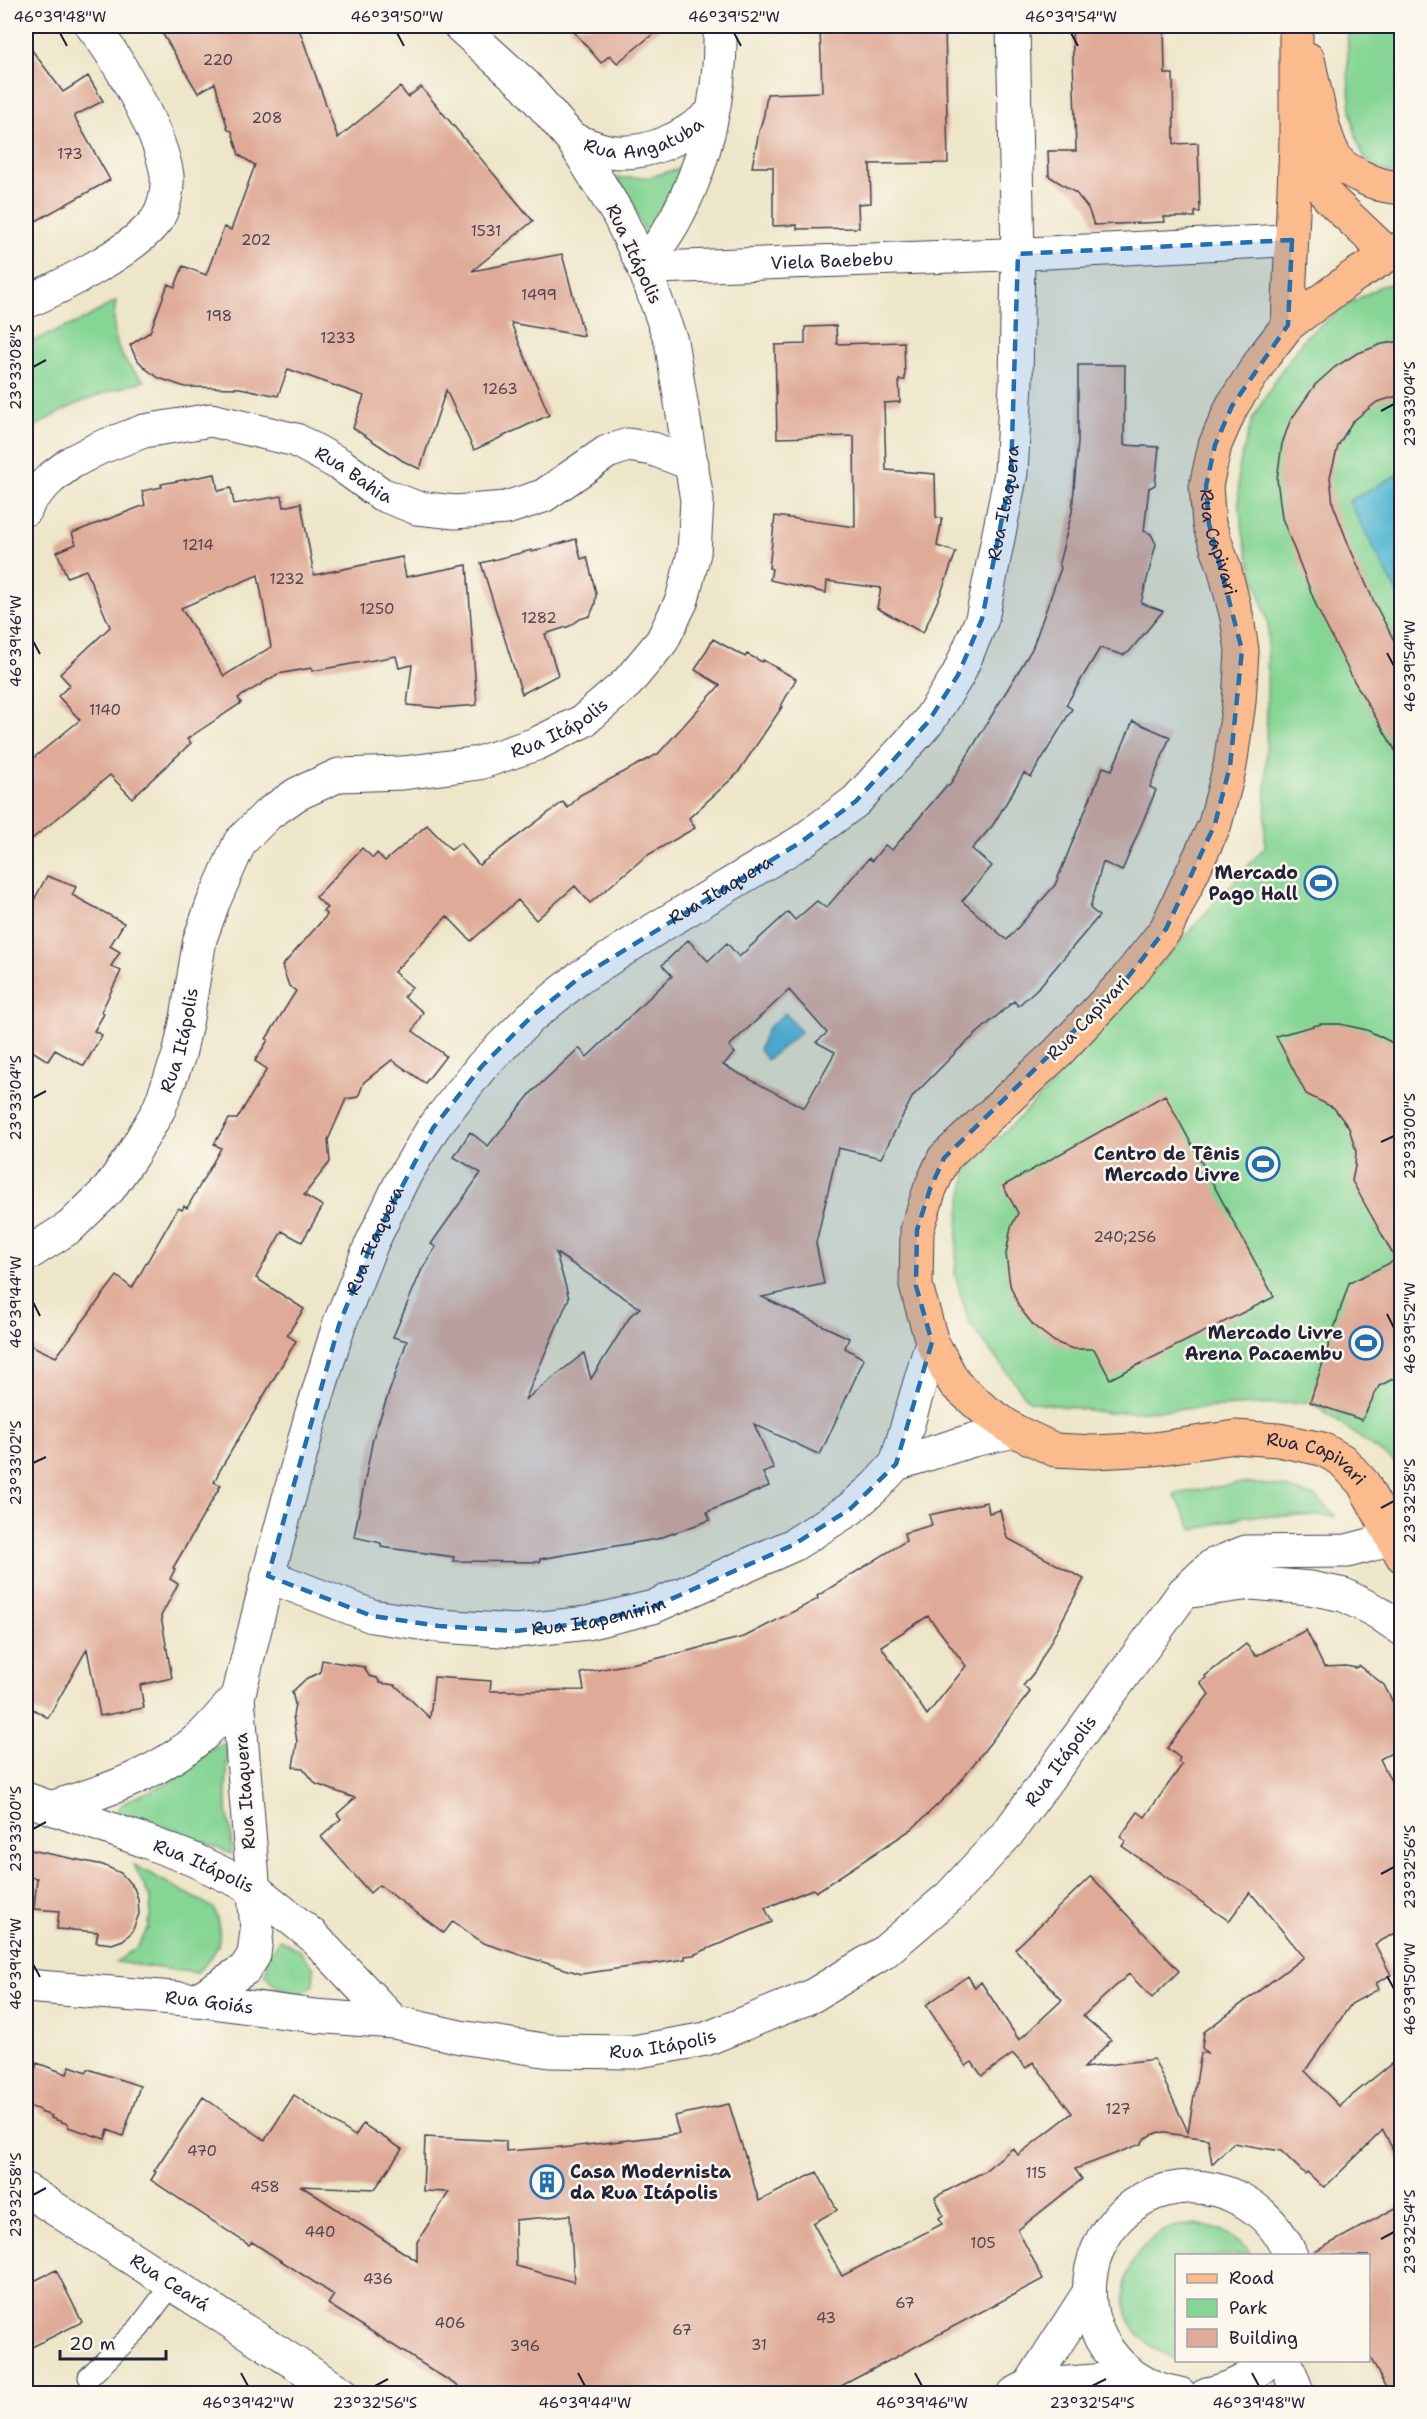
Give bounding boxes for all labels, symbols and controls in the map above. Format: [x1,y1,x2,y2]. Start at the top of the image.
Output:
text: 46°39'48"W [14,7,106,27]
text: 46°39'50"W [351,7,443,27]
text: 46°39'52"W [688,7,780,27]
text: 46°39'54"W [1025,7,1117,27]
house number: 220 [203,50,233,70]
house number: 208 [252,108,282,128]
street label: Rua Angatuba [580,112,708,164]
house number: 173 [57,144,83,164]
street label: Rua Itápolis [600,200,668,308]
house number: 1531 [471,221,501,241]
house number: 202 [241,230,271,250]
street label: Viela Baebebu [770,247,894,275]
house number: 1499 [521,285,557,305]
house number: 198 [206,306,232,326]
text: 23°33'08"S [6,324,26,410]
house number: 1233 [320,328,356,348]
text: 23°33'04"S [1400,361,1420,447]
house number: 1263 [482,379,518,399]
street label: Rua Bahia [311,441,395,509]
street label: Rua Itaquera [982,444,1025,563]
street label: Rua Capivari [1194,488,1243,598]
house number: 1214 [182,535,214,555]
house number: 1232 [269,569,305,589]
text: 46°39'46"W [6,595,26,687]
house number: 1250 [359,599,395,619]
house number: 1282 [521,608,557,628]
text: 46°39'54"W [1400,620,1420,712]
street label: Rua Itápolis [507,693,613,764]
house number: 1140 [89,700,121,720]
street label: Rua Itaquera [664,850,777,930]
place label: Mercado Pago Hall [1208,861,1298,906]
sports icon: Mercado Pago Hall [1303,865,1339,901]
street label: Rua Capivari [1041,970,1135,1066]
street label: Rua Itápolis [154,986,204,1096]
text: 23°33'04"S [6,1055,26,1141]
text: 23°33'00"S [1400,1093,1420,1179]
place label: Centro de Tênis Mercado Livre [1094,1142,1240,1187]
sports icon: Centro de Tênis Mercado Livre [1245,1146,1281,1182]
street label: Rua Itaquera [340,1182,409,1299]
house number: 240;256 [1093,1227,1157,1247]
text: 46°39'44"W [6,1256,26,1348]
text: 46°39'52"W [1400,1282,1420,1374]
place label: Mercado Livre Arena Pacaembu [1185,1321,1343,1366]
sports icon: Mercado Livre Arena Pacaembu [1348,1325,1384,1361]
text: 23°33'02"S [6,1420,26,1506]
street label: Rua Capivari [1265,1427,1371,1490]
text: 23°32'58"S [1400,1459,1420,1543]
street label: Rua Itapemirim [530,1591,669,1641]
street label: Rua Itápolis [1019,1710,1102,1812]
street label: Rua Itaquera [229,1732,261,1850]
text: 23°33'00"S [6,1786,26,1872]
text: 23°32'56"S [1400,1825,1420,1909]
street label: Rua Itápolis [150,1833,258,1899]
text: 46°39'42"W [6,1918,26,2010]
text: 46°39'50"W [1400,1943,1420,2035]
street label: Rua Goiás [164,1985,255,2020]
street label: Rua Itápolis [609,2024,720,2064]
house number: 127 [1105,2099,1131,2119]
house number: 470 [187,2141,217,2161]
text: 23°32'58"S [6,2153,26,2237]
place label: Casa Modernista da Rua Itápolis [570,2160,732,2205]
house number: 115 [1026,2163,1046,2183]
building icon: Casa Modernista da Rua Itápolis [529,2164,565,2200]
house number: 458 [250,2177,280,2197]
text: 23°32'54"S [1400,2190,1420,2274]
house number: 440 [305,2222,335,2242]
house number: 105 [970,2233,996,2253]
street label: Rua Ceará [126,2248,214,2317]
legend [1175,2254,1370,2362]
text: Road [1229,2266,1274,2290]
house number: 436 [363,2269,393,2289]
house number: 67 [895,2293,915,2313]
text: Park [1229,2296,1268,2320]
house number: 43 [816,2308,836,2328]
house number: 406 [434,2313,466,2333]
house number: 67 [672,2320,692,2340]
scale bar [60,2323,166,2361]
text: Building [1229,2326,1298,2350]
text: 20 m [69,2332,115,2356]
house number: 31 [751,2335,767,2355]
house number: 396 [510,2336,540,2356]
text: 46°39'42"W [202,2393,294,2413]
text: 23°32'56"S [333,2393,417,2413]
text: 46°39'44"W [539,2393,631,2413]
text: 46°39'46"W [876,2393,968,2413]
text: 23°32'54"S [1050,2393,1134,2413]
text: 46°39'48"W [1213,2393,1305,2413]

